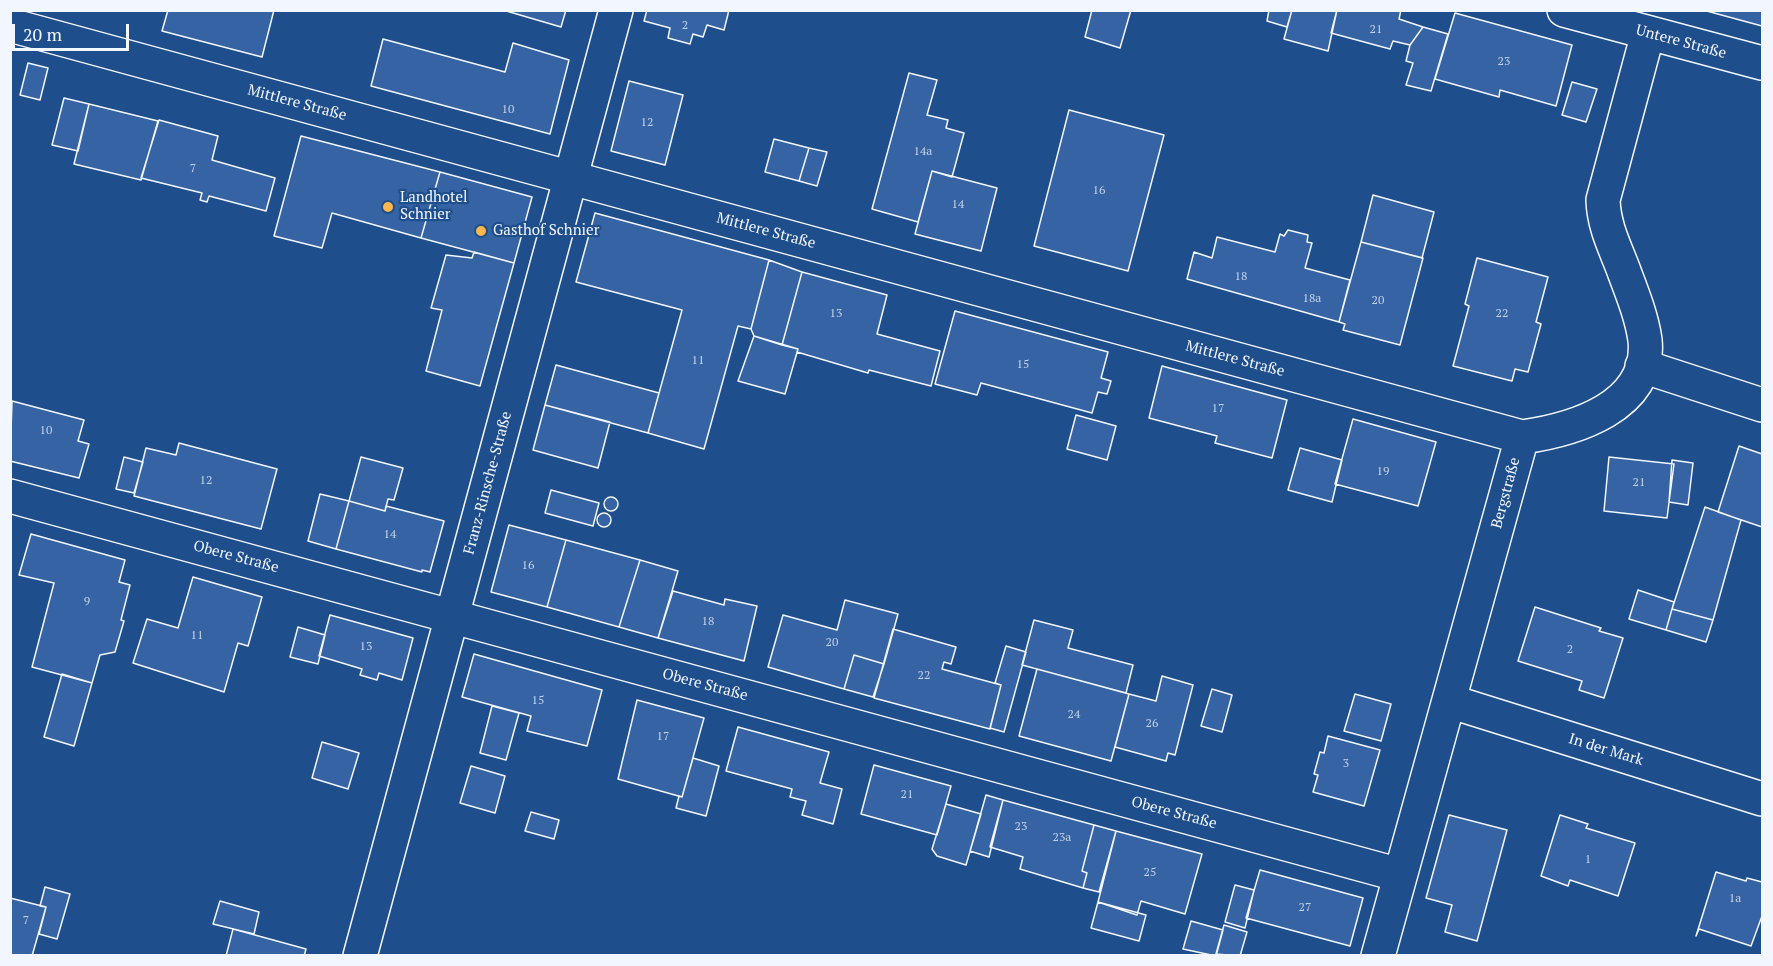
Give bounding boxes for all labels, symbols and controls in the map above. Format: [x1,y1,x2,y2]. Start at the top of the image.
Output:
scale bar [15,12,132,50]
house number: 2 [682,19,688,33]
street label: Untere Straße [1634,21,1728,63]
text: 20 m [23,22,62,46]
house number: 21 [1370,23,1382,37]
house number: 23 [1498,55,1510,69]
street label: Mittlere Straße [246,81,348,125]
house number: 10 [502,103,514,117]
house number: 12 [641,116,653,130]
house number: 14a [914,145,932,159]
house number: 7 [190,162,196,176]
house number: 16 [1093,184,1105,198]
place label: Landhotel Schnier [400,189,468,224]
house number: 14 [952,198,964,212]
marker: Landhotel Schnier [381,200,395,214]
street label: Mittlere Straße [715,209,817,253]
place label: Gasthof Schnier [493,222,599,240]
marker: Gasthof Schnier [474,224,488,238]
house number: 18 [1235,270,1247,284]
house number: 18a [1303,292,1321,306]
house number: 20 [1372,294,1384,308]
house number: 13 [830,307,842,321]
house number: 22 [1496,307,1508,321]
street label: Mittlere Straße [1184,337,1286,381]
house number: 11 [692,354,704,368]
house number: 15 [1017,358,1029,372]
house number: 17 [1212,402,1224,416]
street label: Franz-Rinsche-Straße [460,410,516,556]
house number: 10 [40,424,52,438]
street label: Bergstraße [1488,455,1524,531]
house number: 19 [1377,465,1389,479]
house number: 12 [200,474,212,488]
house number: 21 [1633,476,1645,490]
house number: 14 [384,528,396,542]
street label: Obere Straße [191,537,281,577]
house number: 16 [522,559,534,573]
house number: 9 [84,595,90,609]
house number: 18 [702,615,714,629]
house number: 11 [191,629,203,643]
house number: 20 [826,636,838,650]
house number: 13 [360,640,372,654]
house number: 2 [1567,643,1573,657]
street label: Obere Straße [660,665,750,705]
house number: 22 [918,669,930,683]
house number: 15 [532,694,544,708]
house number: 24 [1068,708,1080,722]
house number: 26 [1146,717,1158,731]
house number: 17 [657,730,669,744]
street label: In der Mark [1566,730,1646,770]
house number: 3 [1343,757,1349,771]
house number: 21 [901,788,913,802]
street label: Obere Straße [1129,793,1219,833]
house number: 23 [1015,820,1027,834]
house number: 23a [1053,831,1071,845]
house number: 1 [1585,853,1591,867]
house number: 25 [1144,866,1156,880]
house number: 1a [1729,892,1741,906]
house number: 27 [1299,901,1311,915]
house number: 7 [23,914,29,928]

